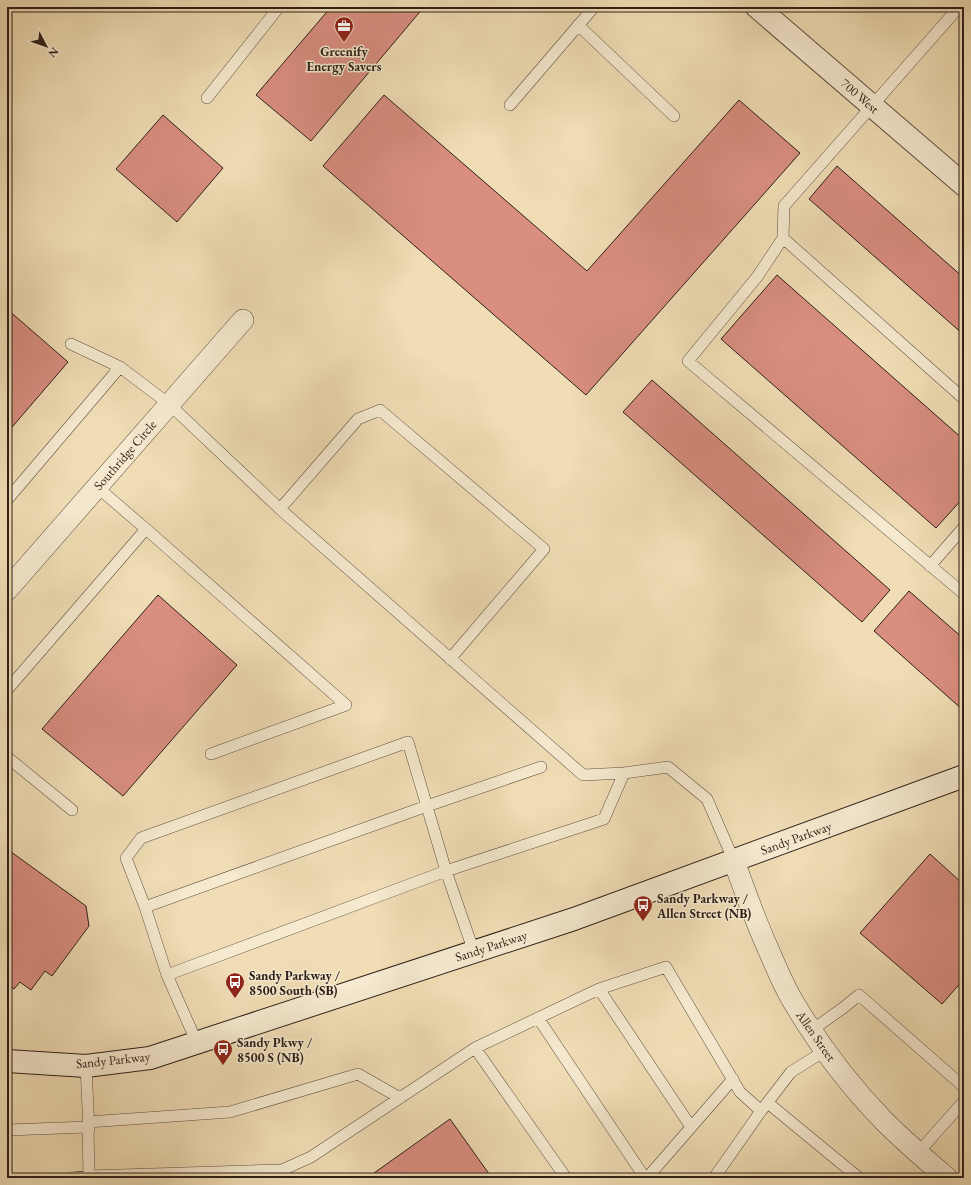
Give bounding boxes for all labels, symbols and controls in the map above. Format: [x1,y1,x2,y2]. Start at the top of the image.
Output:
office icon: Greenify Energy Savers [333,15,355,43]
north arrow [26,26,66,66]
place label: Greenify Energy Savers [307,43,382,75]
text: N [45,45,62,61]
street label: 700 West [837,75,883,117]
street label: Southridge Circle [90,416,160,494]
street label: Sandy Parkway [758,817,834,859]
place label: Sandy Parkway / Allen Street (NB) [656,890,751,922]
bus stop icon: Sandy Parkway / Allen Street (NB) [632,894,654,922]
street label: Sandy Parkway [453,926,529,966]
place label: Sandy Parkway / 8500 South (SB) [249,967,341,999]
bus stop icon: Sandy Parkway / 8500 South (SB) [224,971,246,999]
street label: Allen Street [792,1006,840,1065]
place label: Sandy Pkwy / 8500 S (NB) [237,1034,313,1066]
bus stop icon: Sandy Pkwy / 8500 S (NB) [212,1038,234,1066]
street label: Sandy Parkway [75,1048,151,1072]

